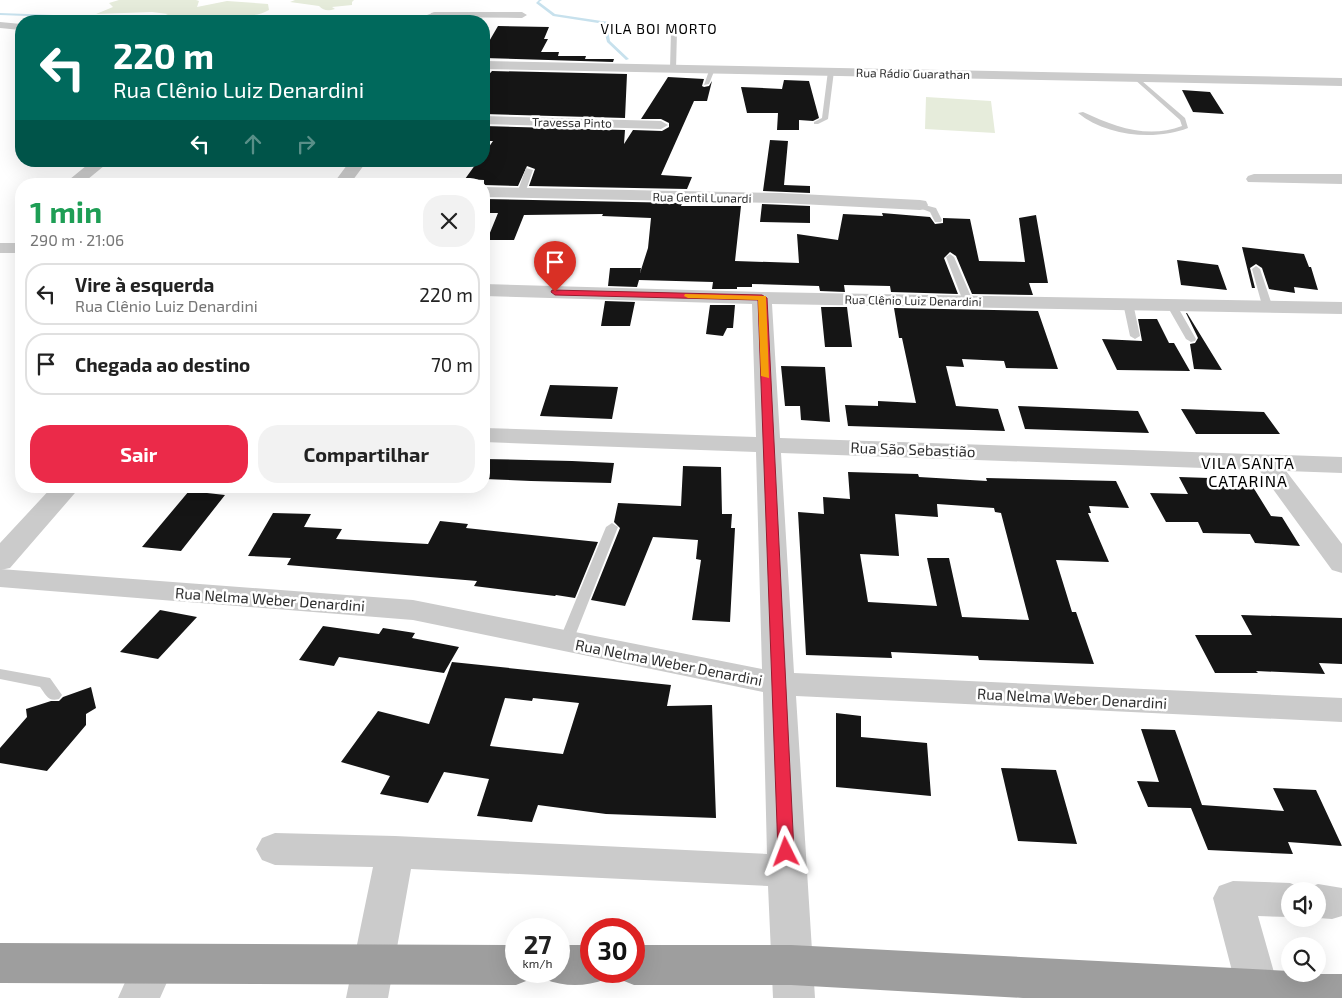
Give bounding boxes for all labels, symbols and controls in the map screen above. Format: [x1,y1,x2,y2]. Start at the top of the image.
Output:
district label: VILA BOI MORTO [600,20,718,37]
text: 220 m [113,34,214,76]
icon: left [30,35,95,100]
street label: Rua Rádio Guarathan [856,65,970,81]
text: Rua Clênio Luiz Denardini [113,76,364,102]
street label: Travessa Pinto [532,114,612,130]
icon: left [186,130,214,158]
icon: ahead [239,130,267,158]
icon: right [292,130,320,158]
street label: Rua Gentil Lunardi [652,189,752,205]
text: 1 min [30,193,102,229]
button: close [423,195,475,247]
text: 290 m · 21:06 [30,230,124,249]
pin [534,241,576,292]
icon: arrive [541,248,569,276]
text: Vire à esquerda [75,273,214,296]
icon: left [32,280,60,308]
text: 220 m [419,283,473,306]
street label: Rua Clênio Luiz Denardini [844,292,982,308]
text: Rua Clênio Luiz Denardini [75,296,258,315]
icon: arrive [32,350,60,378]
text: Chegada ao destino [75,353,250,376]
text: 70 m [431,353,473,376]
button: Sair [30,425,248,483]
button: Compartilhar [258,425,475,483]
street label: Rua São Sebastião [850,438,976,460]
district label: VILA SANTA CATARINA [1201,453,1295,490]
street label: Rua Nelma Weber Denardini [174,583,366,615]
street label: Rua Nelma Weber Denardini [574,635,764,689]
street label: Rua Nelma Weber Denardini [977,684,1167,712]
position arrow [759,825,811,877]
map controls [1281,882,1326,982]
button: sound [1281,882,1326,927]
speed limit sign: 30 [580,918,645,983]
text: 27 [524,929,551,959]
button: search [1281,937,1326,982]
text: km/h [523,956,552,970]

